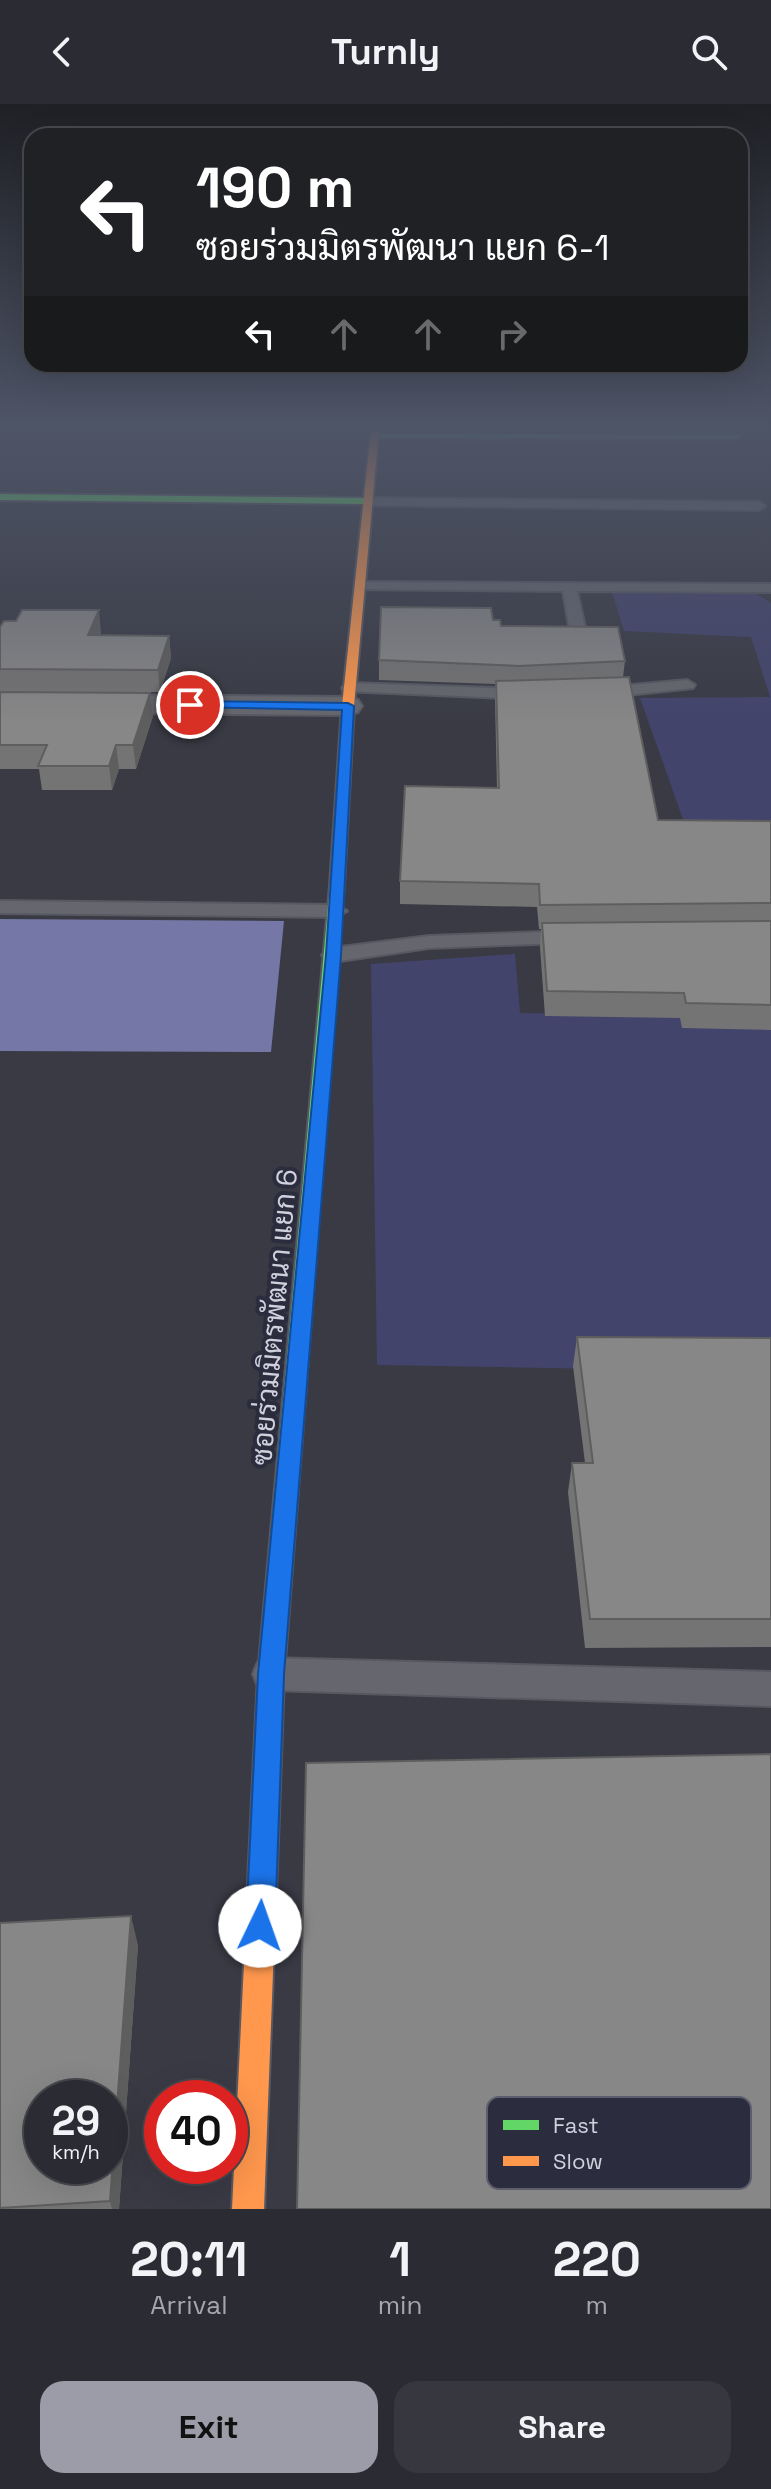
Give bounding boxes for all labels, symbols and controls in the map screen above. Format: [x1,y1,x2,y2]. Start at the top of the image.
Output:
text: Turnly [331,29,440,75]
icon: back [40,30,84,74]
icon: search [687,30,731,74]
text: 190 m [196,152,354,223]
icon: left [64,160,168,264]
text: ซอยร่วมมิตรพัฒนา แยก 6-1 [196,225,610,271]
icon: left [238,312,282,356]
icon: ahead [322,312,366,356]
icon: ahead [406,312,450,356]
icon: right [490,312,534,356]
pin [156,671,224,739]
icon: arrive [168,683,212,727]
street label: ซอยร่วมมิตรพัฒนา แยก 6 [243,1167,305,1467]
position arrow [218,1884,302,1968]
speed limit sign: 40 [144,2080,248,2184]
text: 29 [52,2096,100,2147]
legend [487,2097,751,2189]
text: Fast [553,2111,599,2139]
text: km/h [52,2139,100,2165]
text: Slow [553,2147,603,2175]
text: 20:11 [130,2229,248,2290]
text: 1 [389,2229,411,2290]
text: 220 [553,2229,641,2290]
text: Arrival [150,2288,228,2322]
text: min [378,2288,422,2322]
text: m [586,2288,608,2322]
button: Exit [40,2381,378,2473]
button: Share [394,2381,731,2473]

